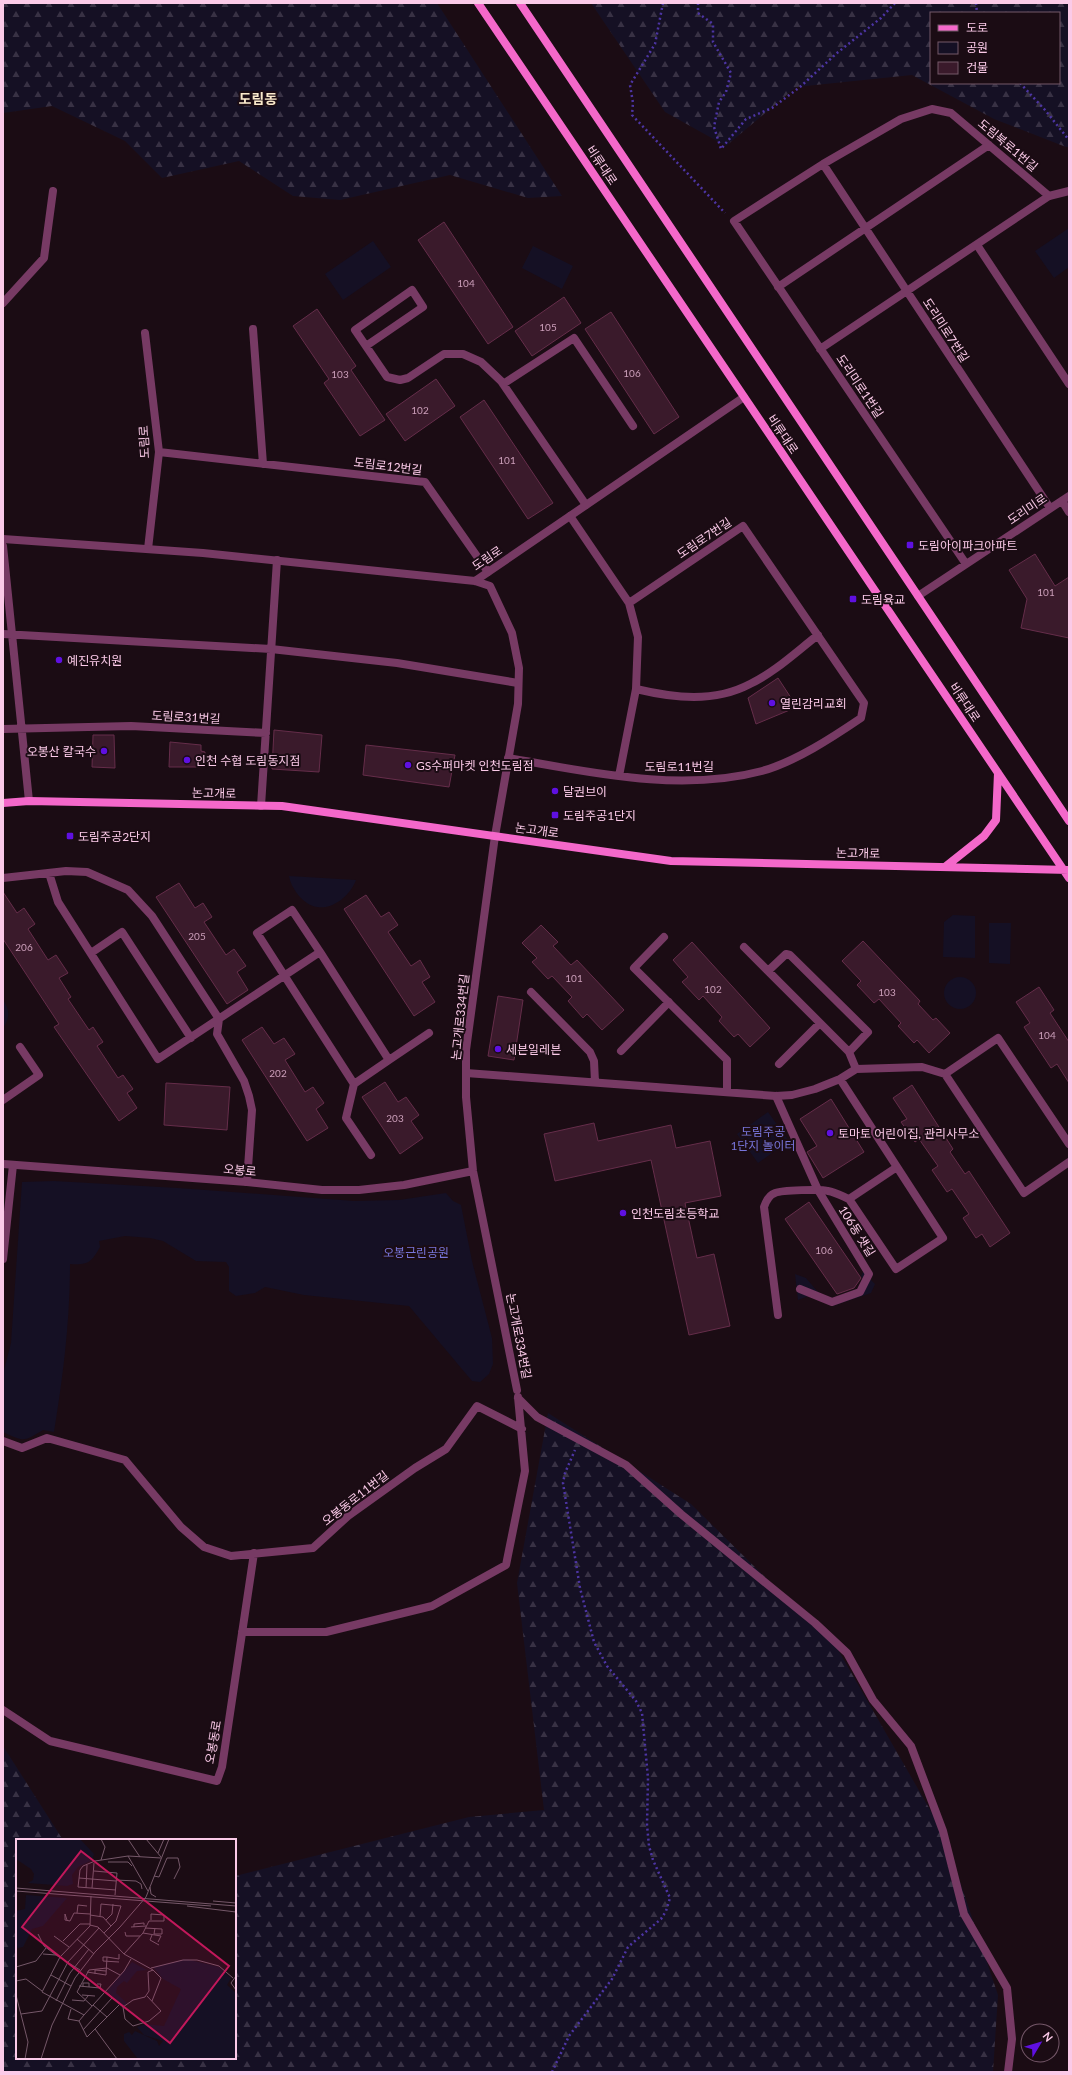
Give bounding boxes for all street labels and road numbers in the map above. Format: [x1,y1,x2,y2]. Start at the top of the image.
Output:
street label: 도림북로1번길 [975,116,1041,174]
street label: 비류대로 [583,142,621,188]
street label: 도리미로7번길 [920,295,972,365]
street label: 도리미로1번길 [833,351,887,421]
street label: 비류대로 [764,411,802,457]
street label: 도림로 [136,425,152,459]
street label: 도림로12번길 [353,454,423,478]
street label: 도리미로 [1004,490,1050,528]
street label: 도림로7번길 [674,514,734,562]
street label: 도림로 [469,543,505,573]
street label: 비류대로 [946,679,984,725]
street label: 도림로31번길 [151,708,221,726]
street label: 도림로11번길 [644,759,714,774]
street label: 논고개로 [192,785,236,801]
street label: 논고개로 [514,819,560,841]
street label: 논고개로 [836,845,880,861]
street label: 논고개로334번길 [448,973,472,1061]
street label: 오봉로 [223,1161,257,1179]
street label: 106동 샛길 [836,1203,878,1259]
street label: 논고개로334번길 [503,1292,535,1380]
street label: 오봉동로11번길 [319,1467,391,1529]
street label: 오봉동로 [202,1719,224,1765]

